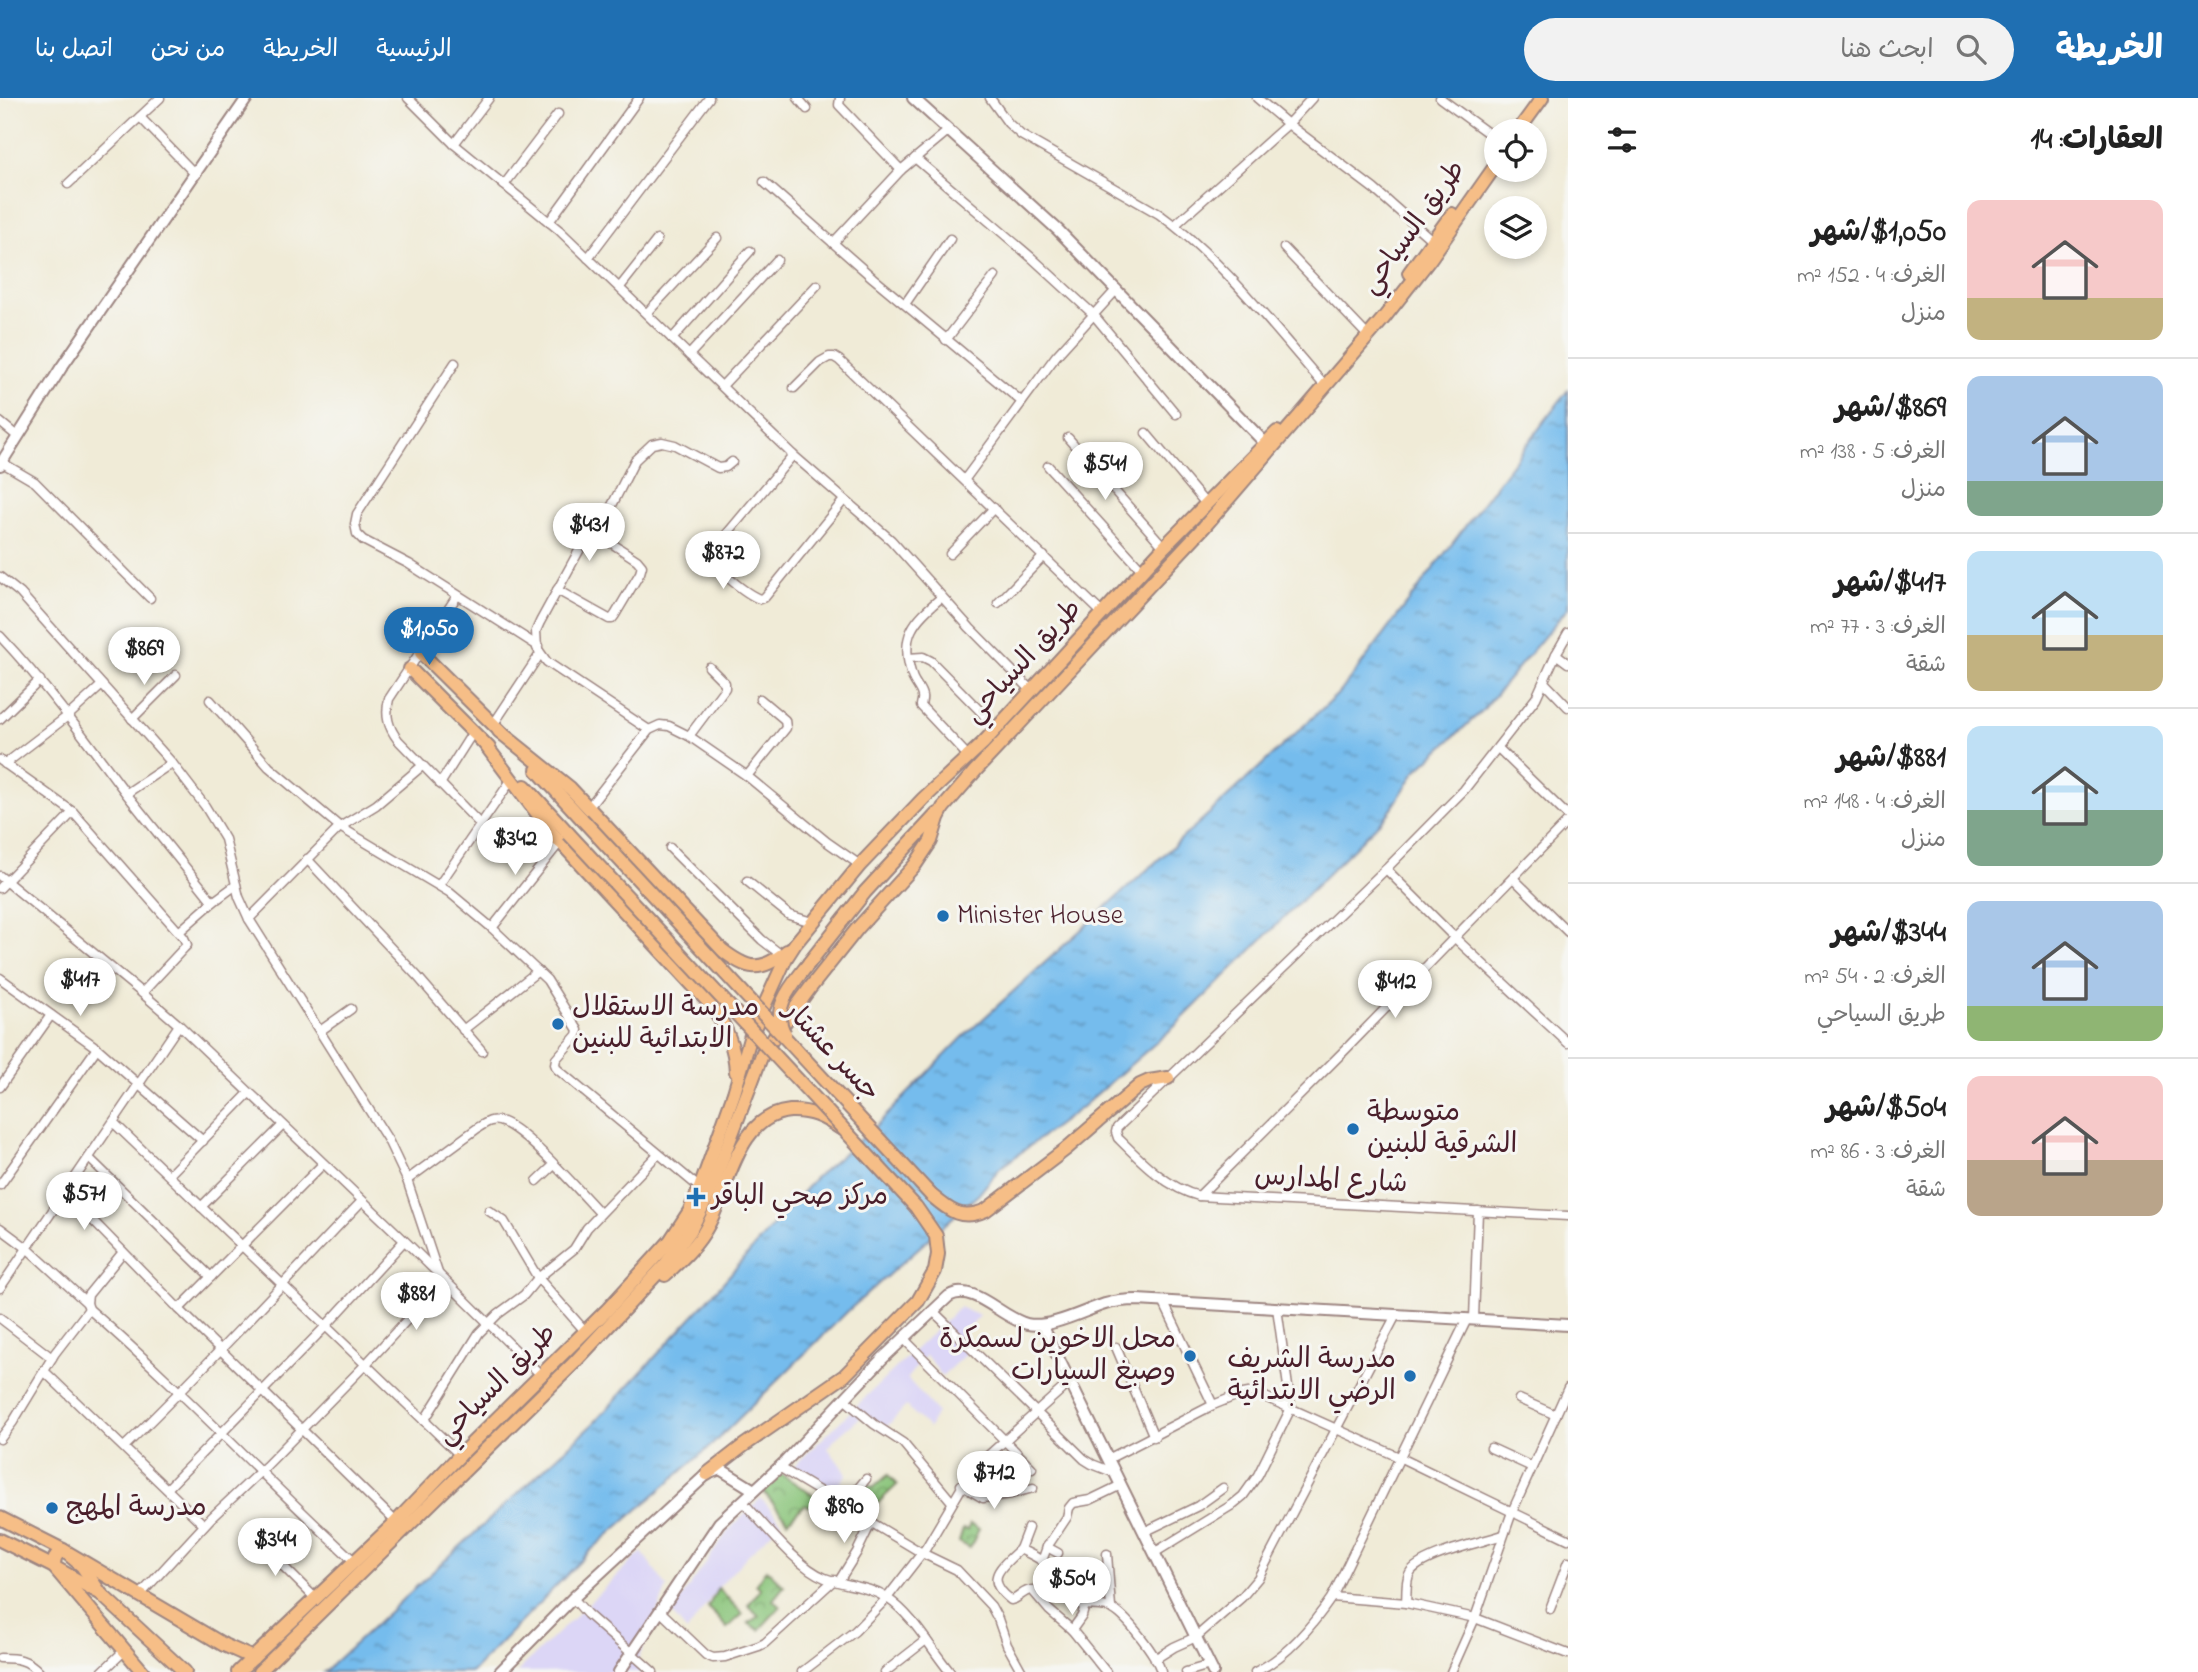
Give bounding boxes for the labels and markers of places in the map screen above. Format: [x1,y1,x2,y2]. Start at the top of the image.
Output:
pin: $541 [1064,442,1146,502]
pin: $431 [548,504,630,563]
pin: $872 [682,532,764,591]
pin: $1,050 [372,608,486,667]
pin: $869 [103,628,185,687]
pin: $342 [474,818,556,877]
place label: Minister House [957,896,1124,937]
marker: Minister House [935,908,951,924]
pin: $417 [39,958,121,1018]
pin: $412 [1354,960,1436,1020]
place label: مدرسة الاستقلال الابتدائية للبنين [572,988,759,1061]
marker: مدرسة الاستقلال الابتدائية للبنين [550,1016,566,1032]
place label: متوسطة الشرقية للبنين [1367,1093,1518,1166]
marker: متوسطة الشرقية للبنين [1345,1121,1361,1137]
pin: $571 [43,1172,125,1232]
place label: مركز صحي الباقر [710,1177,888,1219]
marker: مركز صحي الباقر [686,1187,706,1207]
pin: $881 [375,1272,457,1332]
place label: محل الاخوين لسمكرة وصبغ السيارات [939,1320,1176,1393]
place label: مدرسة الشريف الرضي الابتدائية [1227,1340,1396,1414]
marker: محل الاخوين لسمكرة وصبغ السيارات [1182,1348,1198,1364]
marker: مدرسة الشريف الرضي الابتدائية [1402,1368,1418,1384]
pin: $712 [953,1452,1035,1511]
pin: $890 [803,1486,885,1545]
place label: مدرسة المهج [66,1488,207,1529]
marker: مدرسة المهج [44,1500,60,1516]
pin: $344 [234,1518,316,1578]
pin: $504 [1031,1558,1113,1617]

